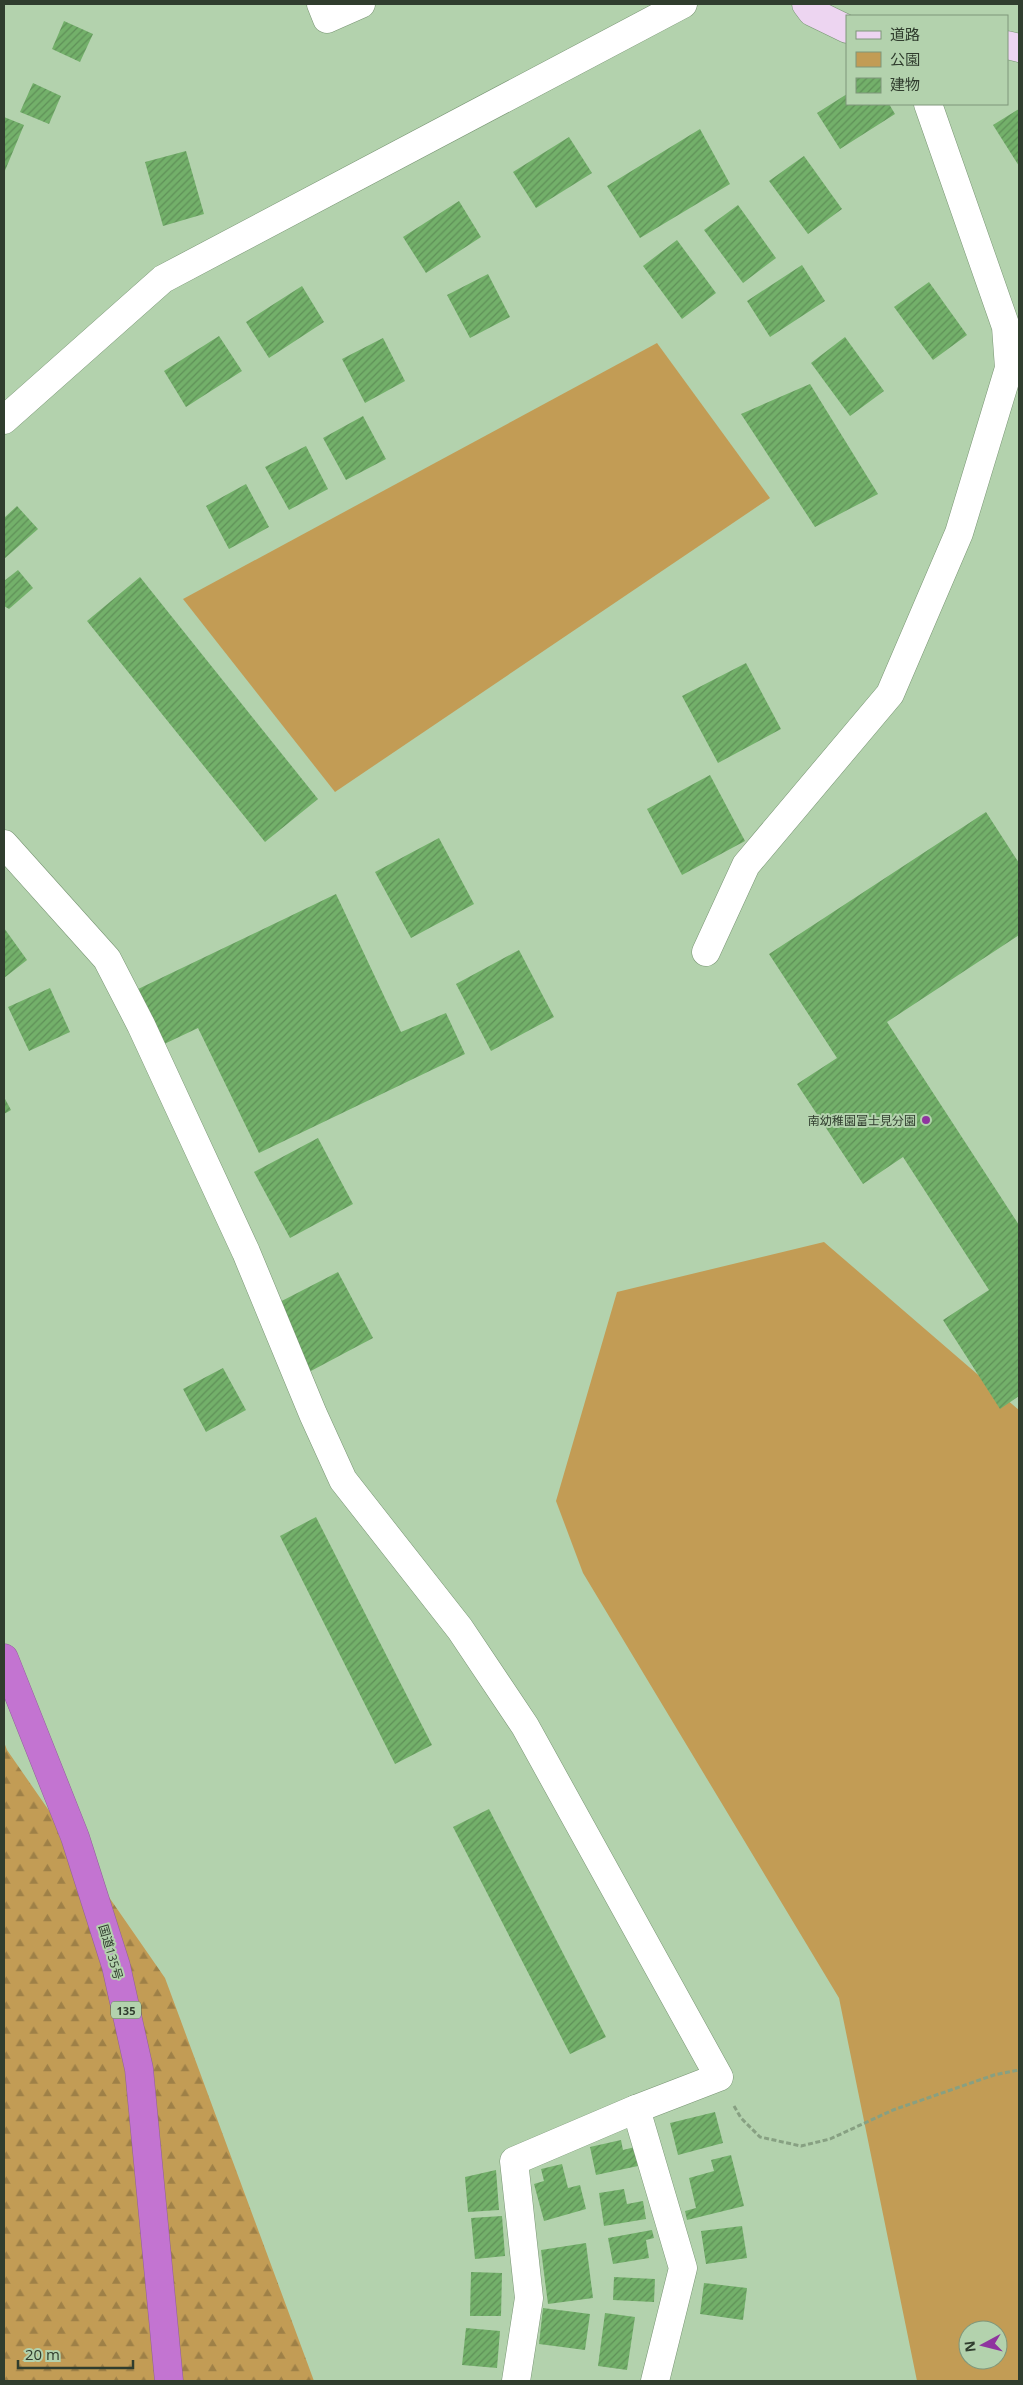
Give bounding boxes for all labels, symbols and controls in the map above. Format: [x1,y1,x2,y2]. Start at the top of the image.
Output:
legend [846,15,1008,105]
text: 道路 [890,24,920,44]
text: 公園 [890,49,920,69]
text: 建物 [890,74,920,94]
place label: 南幼稚園富士見分園 [808,1112,916,1129]
marker: 南幼稚園富士見分園 [920,1114,932,1126]
street label: 国道135号 [95,1922,127,1982]
road number: 135 [111,2002,141,2018]
north arrow [958,2320,1008,2370]
scale bar [18,2338,132,2370]
text: N [959,2340,980,2353]
text: 20 m [25,2344,60,2364]

